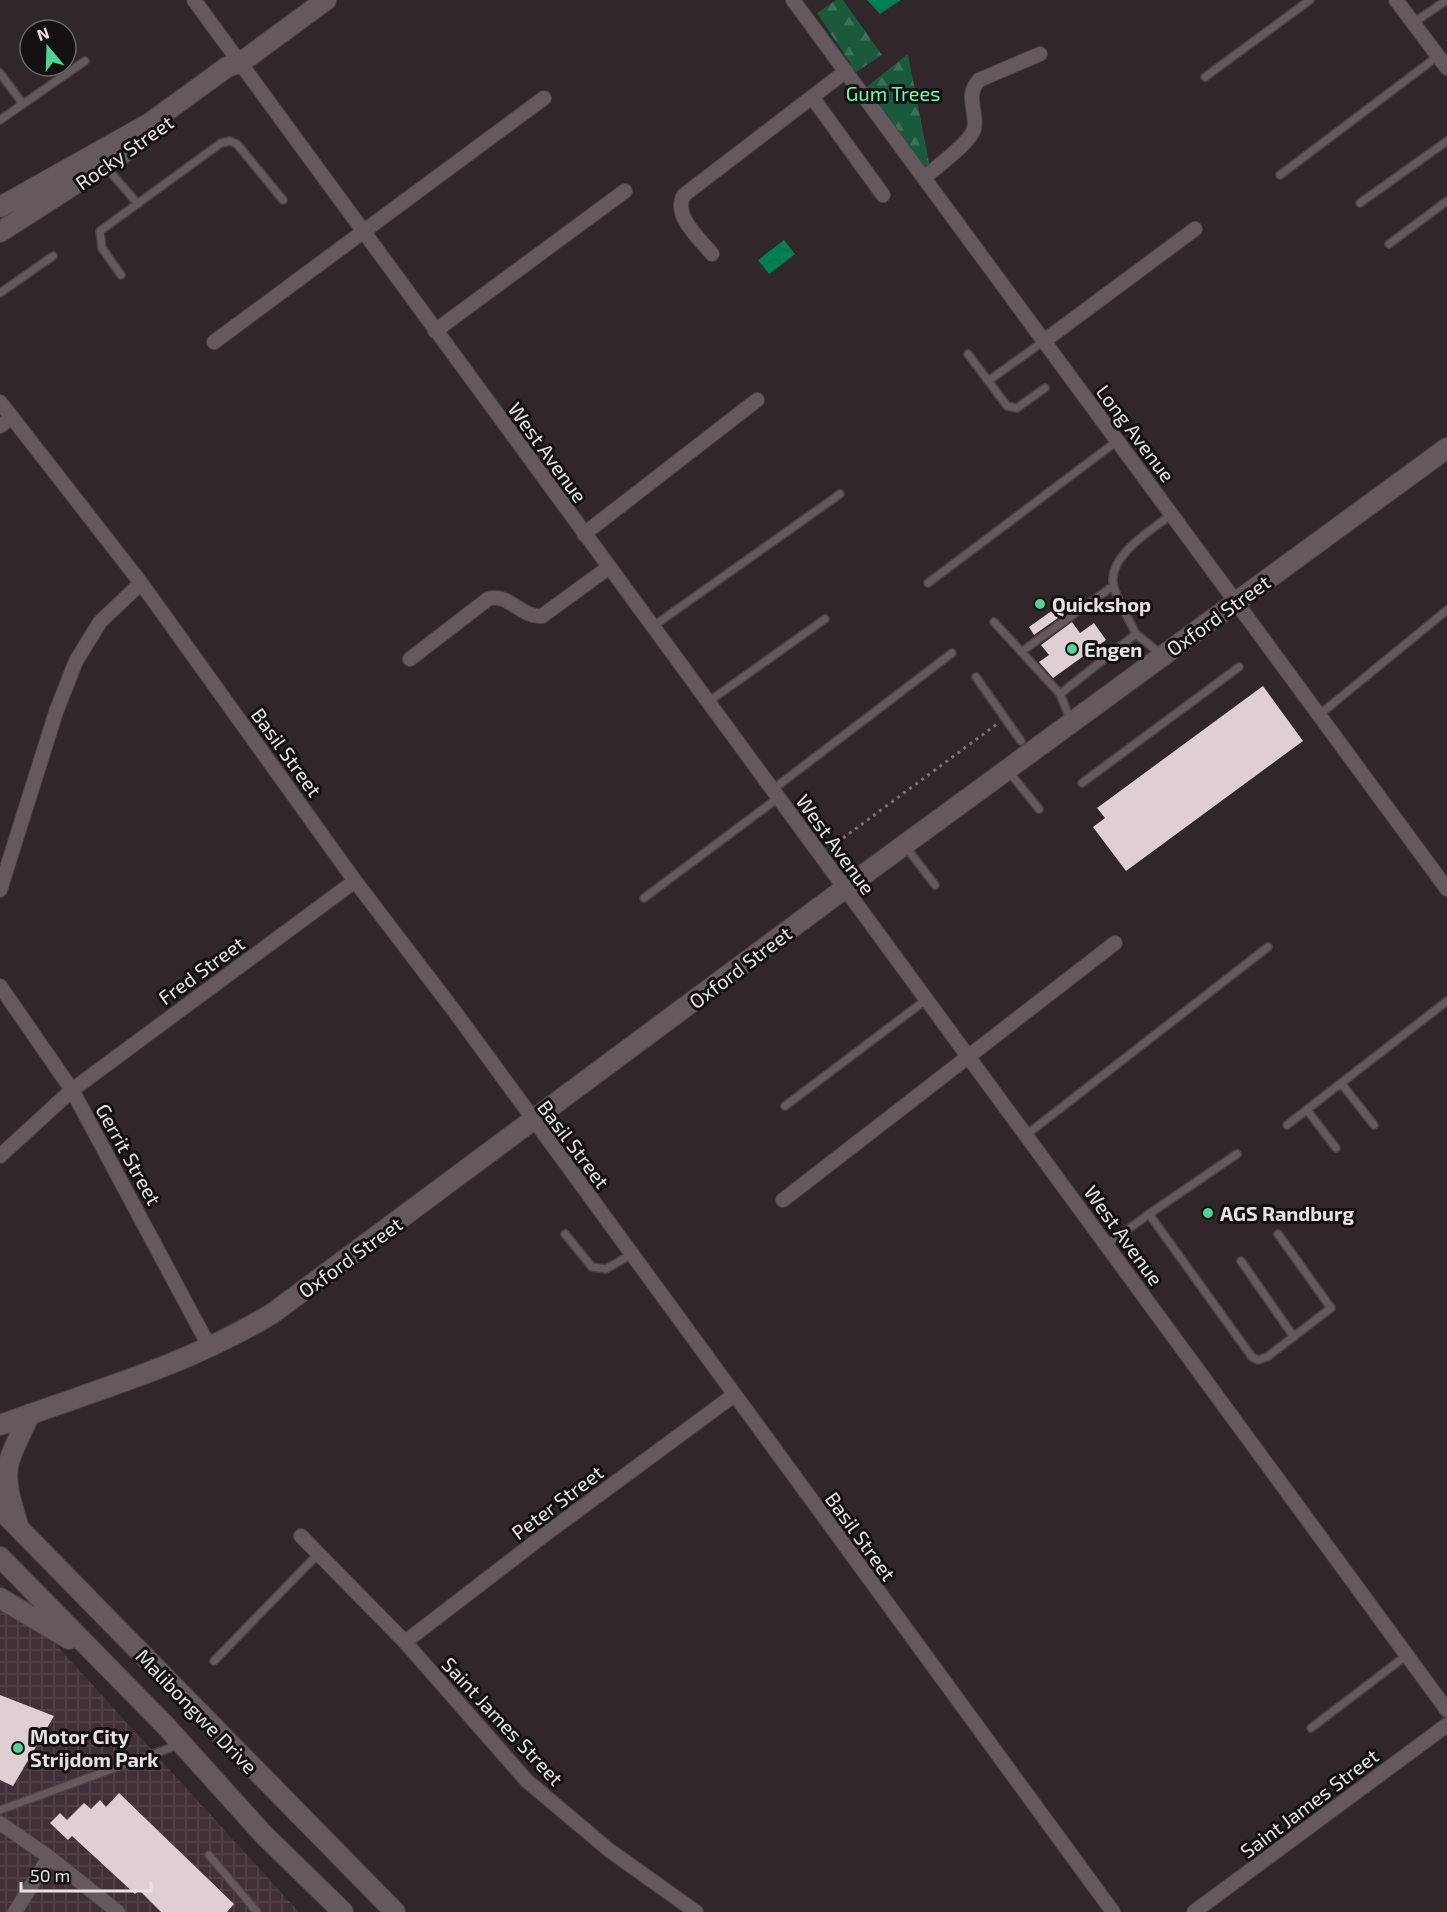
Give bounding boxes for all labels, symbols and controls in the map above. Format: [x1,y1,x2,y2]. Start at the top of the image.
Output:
north arrow [18,18,78,78]
text: N [34,22,52,44]
park label: Gum Trees [846,81,940,105]
street label: Rocky Street [71,109,178,194]
street label: Long Avenue [1092,380,1180,486]
street label: West Avenue [504,397,592,507]
street label: Oxford Street [1162,569,1275,661]
place label: Quickshop [1052,592,1151,617]
marker: Quickshop [1033,597,1047,611]
place label: Engen [1084,637,1142,661]
marker: Engen [1065,642,1079,656]
street label: Basil Street [247,703,327,801]
street label: West Avenue [792,789,880,899]
street label: Oxford Street [684,920,796,1013]
street label: Fred Street [153,931,249,1009]
street label: Basil Street [533,1095,615,1193]
street label: Gerrit Street [91,1099,167,1209]
street label: West Avenue [1080,1180,1168,1290]
place label: AGS Randburg [1220,1201,1354,1225]
marker: AGS Randburg [1201,1206,1215,1220]
street label: Oxford Street [294,1211,407,1303]
street label: Peter Street [506,1460,608,1544]
street label: Basil Street [821,1487,901,1585]
street label: Malibongwe Drive [131,1644,263,1778]
street label: Saint James Street [437,1652,569,1790]
place label: Motor City Strijdom Park [30,1724,159,1771]
marker: Motor City Strijdom Park [11,1741,25,1755]
street label: Saint James Street [1235,1743,1383,1863]
scale bar [21,1855,152,1893]
text: 50 m [30,1864,70,1886]

